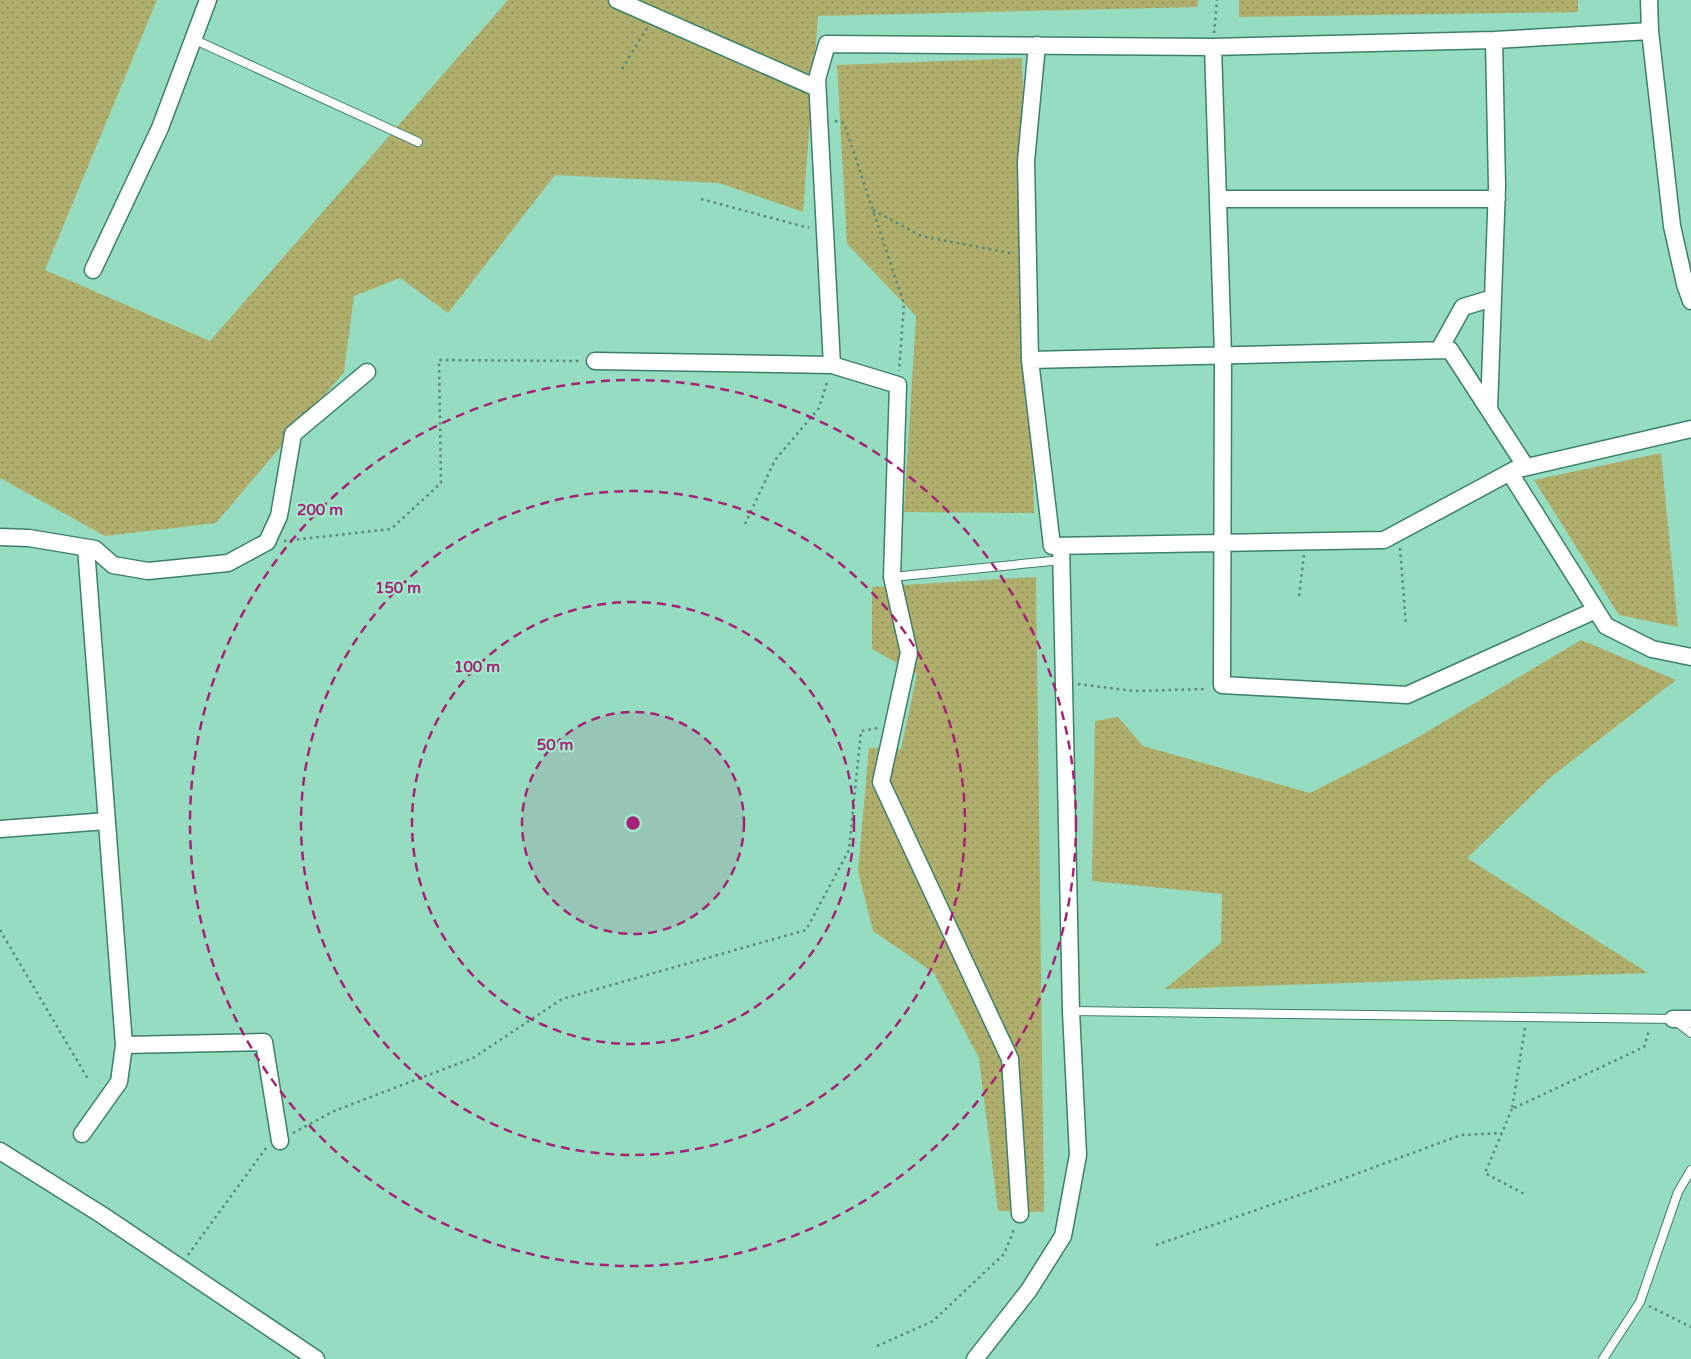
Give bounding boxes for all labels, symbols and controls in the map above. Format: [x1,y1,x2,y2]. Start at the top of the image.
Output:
text: 200 m [297,501,343,519]
text: 150 m [375,579,421,597]
text: 100 m [454,658,500,676]
text: 50 m [537,736,573,754]
centre of rings [624,814,642,832]

